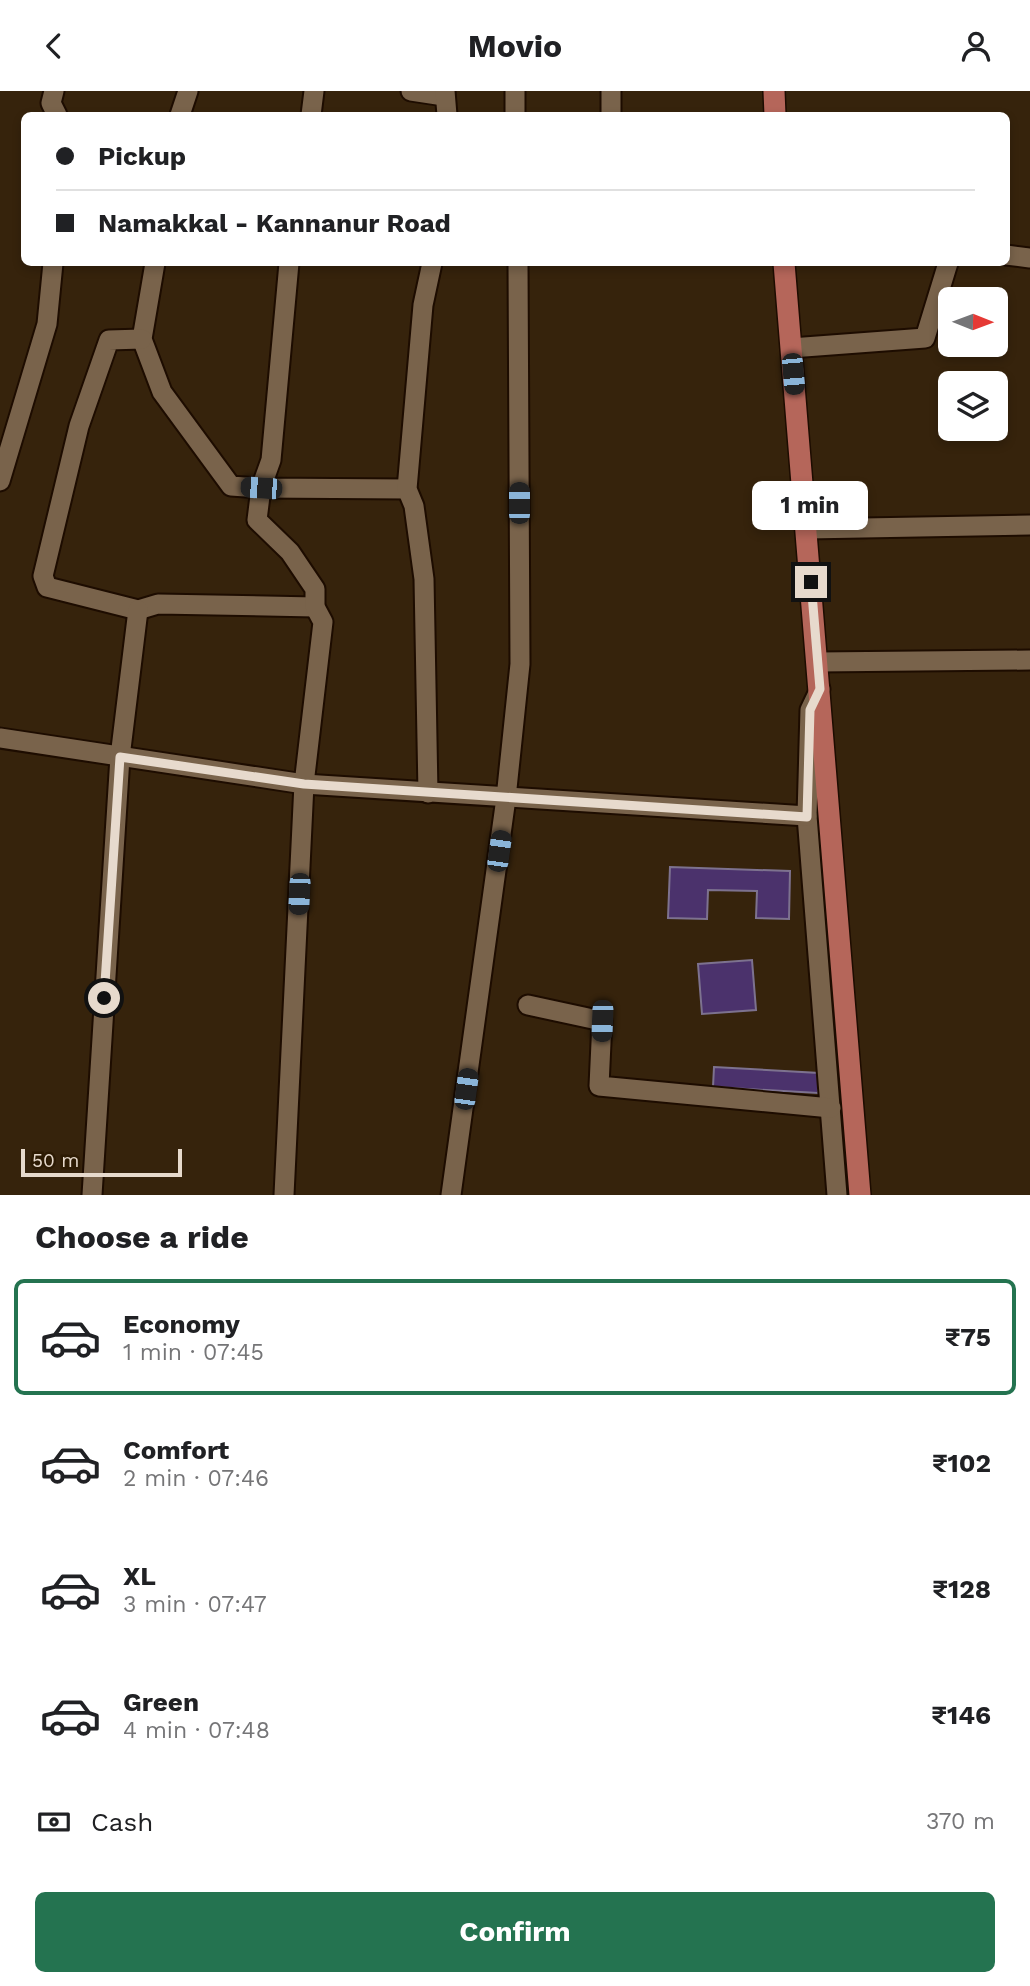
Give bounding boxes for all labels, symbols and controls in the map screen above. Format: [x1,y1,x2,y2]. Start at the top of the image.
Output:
icon: back [35,27,73,65]
text: Movio [468,27,562,65]
icon: person [957,27,995,65]
text: Pickup [98,141,186,171]
text: Namakkal - Kannanur Road [98,208,451,238]
north arrow [938,287,1008,357]
map controls [938,287,1008,441]
car [781,352,806,396]
button: layers [938,371,1008,441]
car [240,476,283,500]
callout: 1 min [753,481,869,529]
car [509,482,530,524]
text: 1 min [780,492,840,519]
route end [795,566,827,598]
car [486,829,513,873]
car [288,872,311,916]
route start [88,982,120,1014]
car [591,1000,614,1042]
car [453,1067,480,1111]
scale bar [21,1146,182,1178]
text: 50 m [32,1149,79,1172]
text: Choose a ride [35,1218,249,1256]
icon: car [39,1306,102,1369]
text: Economy [123,1309,240,1339]
text: ₹75 [945,1322,991,1352]
text: 1 min · 07:45 [123,1339,264,1366]
icon: car [39,1432,102,1495]
text: Comfort [123,1435,229,1465]
text: ₹102 [932,1448,991,1478]
text: 2 min · 07:46 [123,1465,269,1492]
icon: car [39,1558,102,1621]
text: XL [123,1561,156,1591]
text: ₹128 [932,1574,991,1604]
text: 3 min · 07:47 [123,1591,267,1618]
icon: car [39,1684,102,1747]
text: Green [123,1687,199,1717]
text: ₹146 [931,1700,991,1730]
text: 4 min · 07:48 [123,1717,270,1744]
icon: cash [35,1803,73,1841]
text: Cash [91,1807,153,1837]
text: 370 m [926,1808,995,1835]
button: Confirm [35,1892,995,1972]

